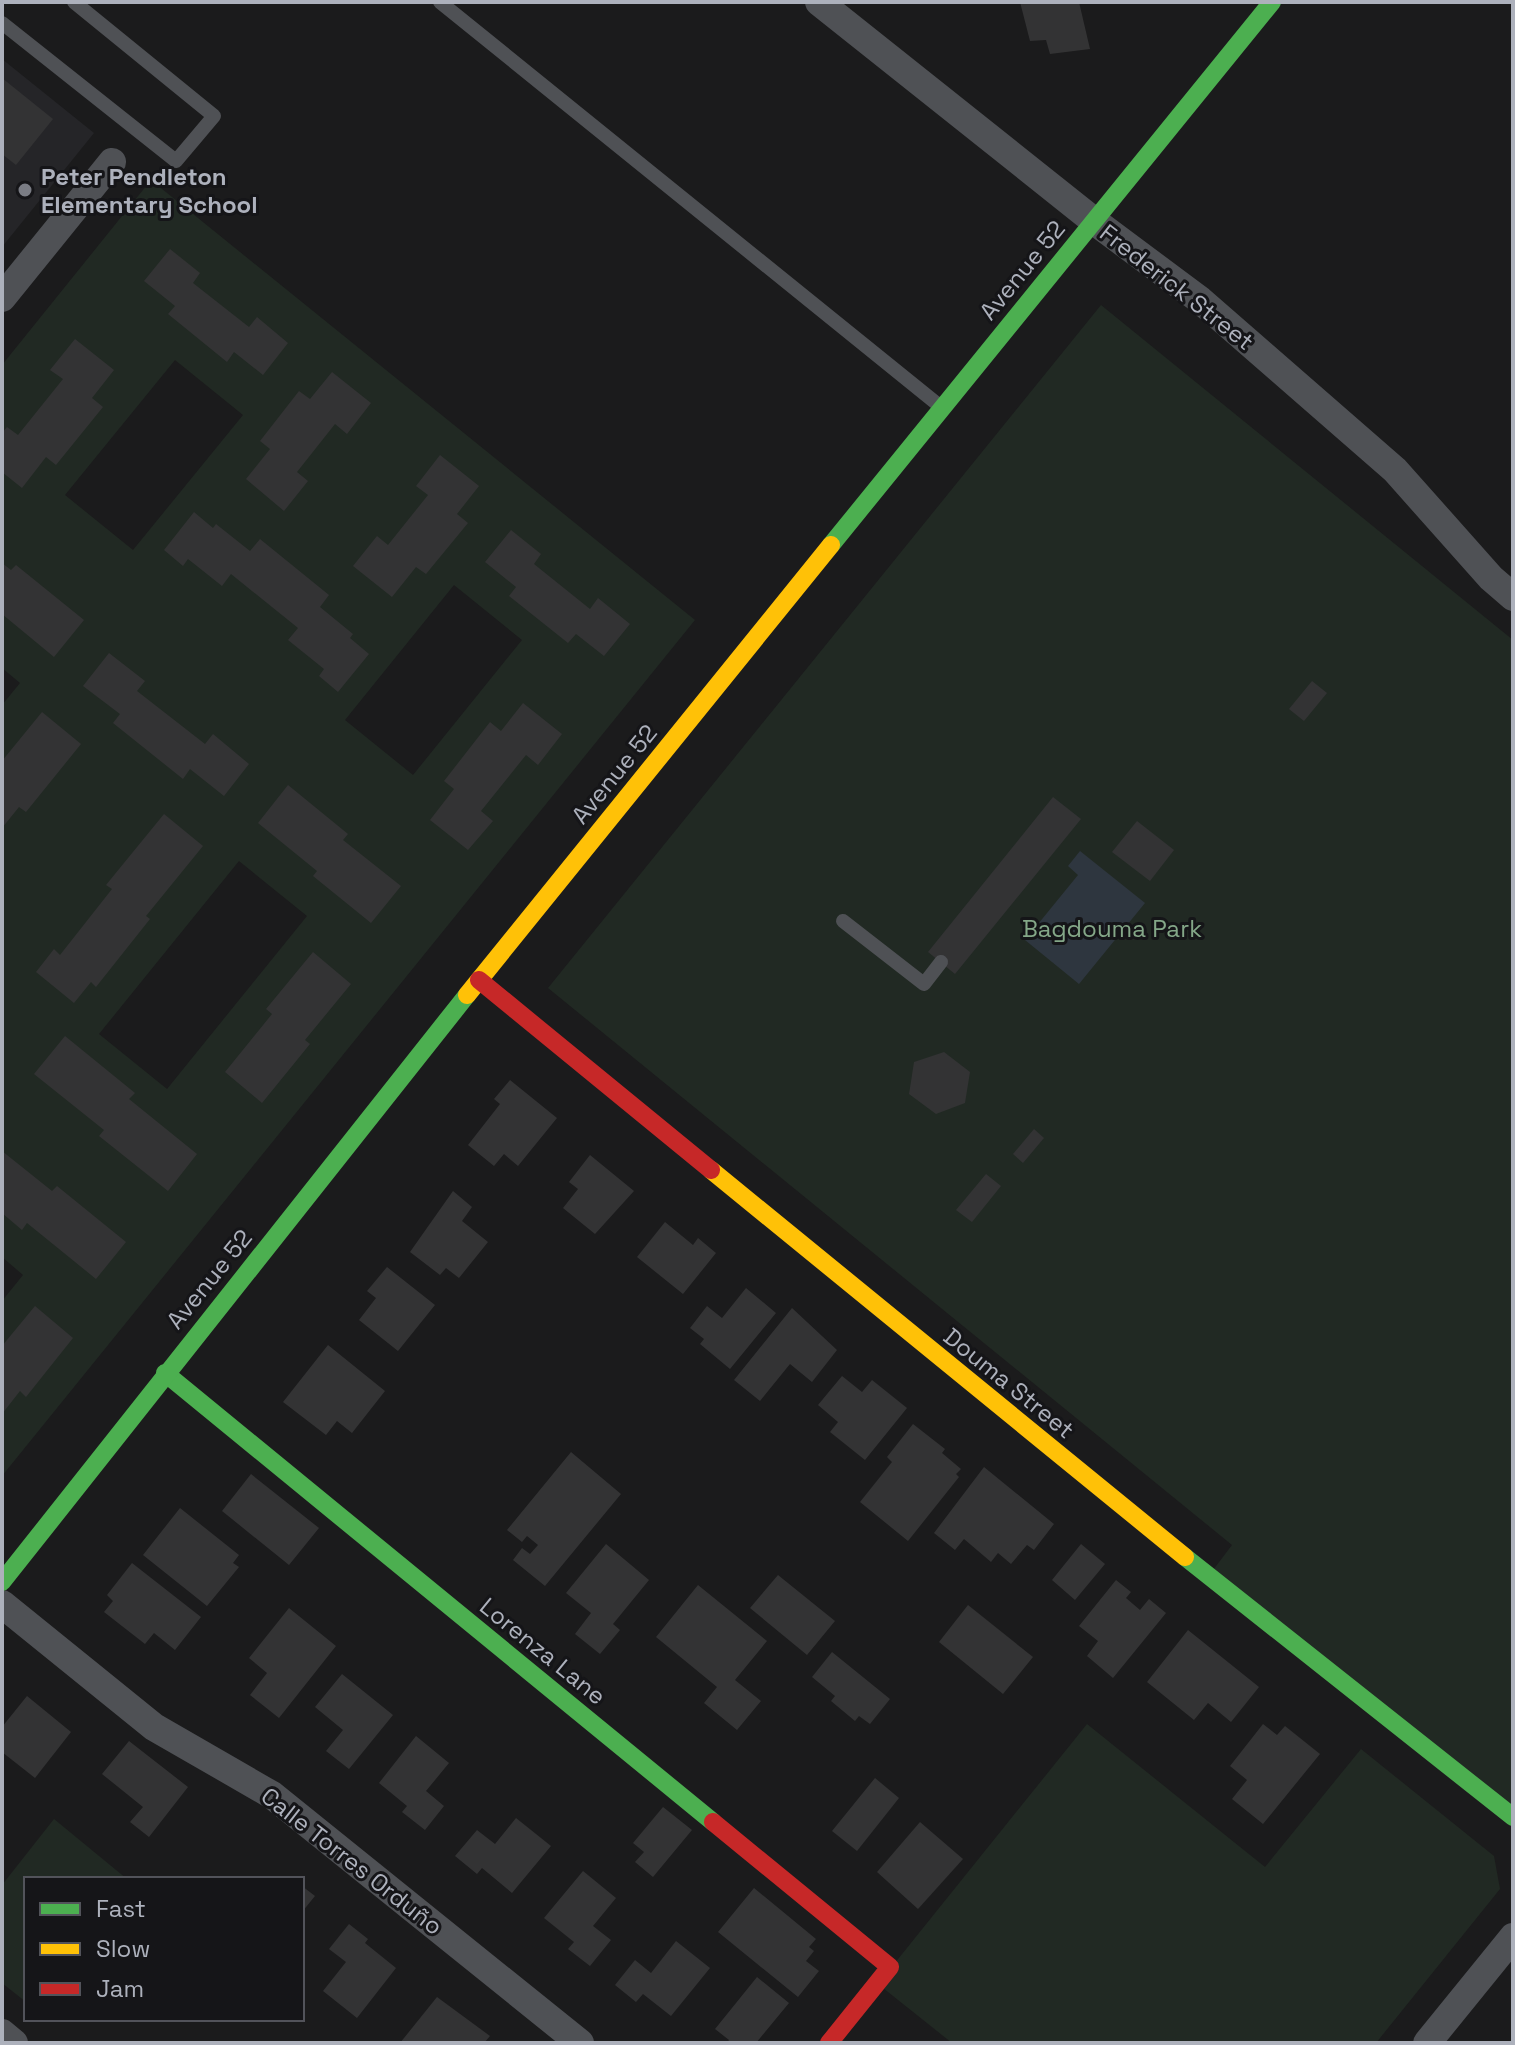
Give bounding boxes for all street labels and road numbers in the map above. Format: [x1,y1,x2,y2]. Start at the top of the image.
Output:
street label: Avenue 52 [972,214,1072,326]
street label: Frederick Street [1094,217,1260,357]
street label: Avenue 52 [564,718,664,830]
street label: Avenue 52 [159,1223,259,1335]
street label: Douma Street [937,1321,1081,1445]
street label: Lorenza Lane [474,1591,612,1711]
street label: Calle Torres Orduño [255,1780,449,1942]

